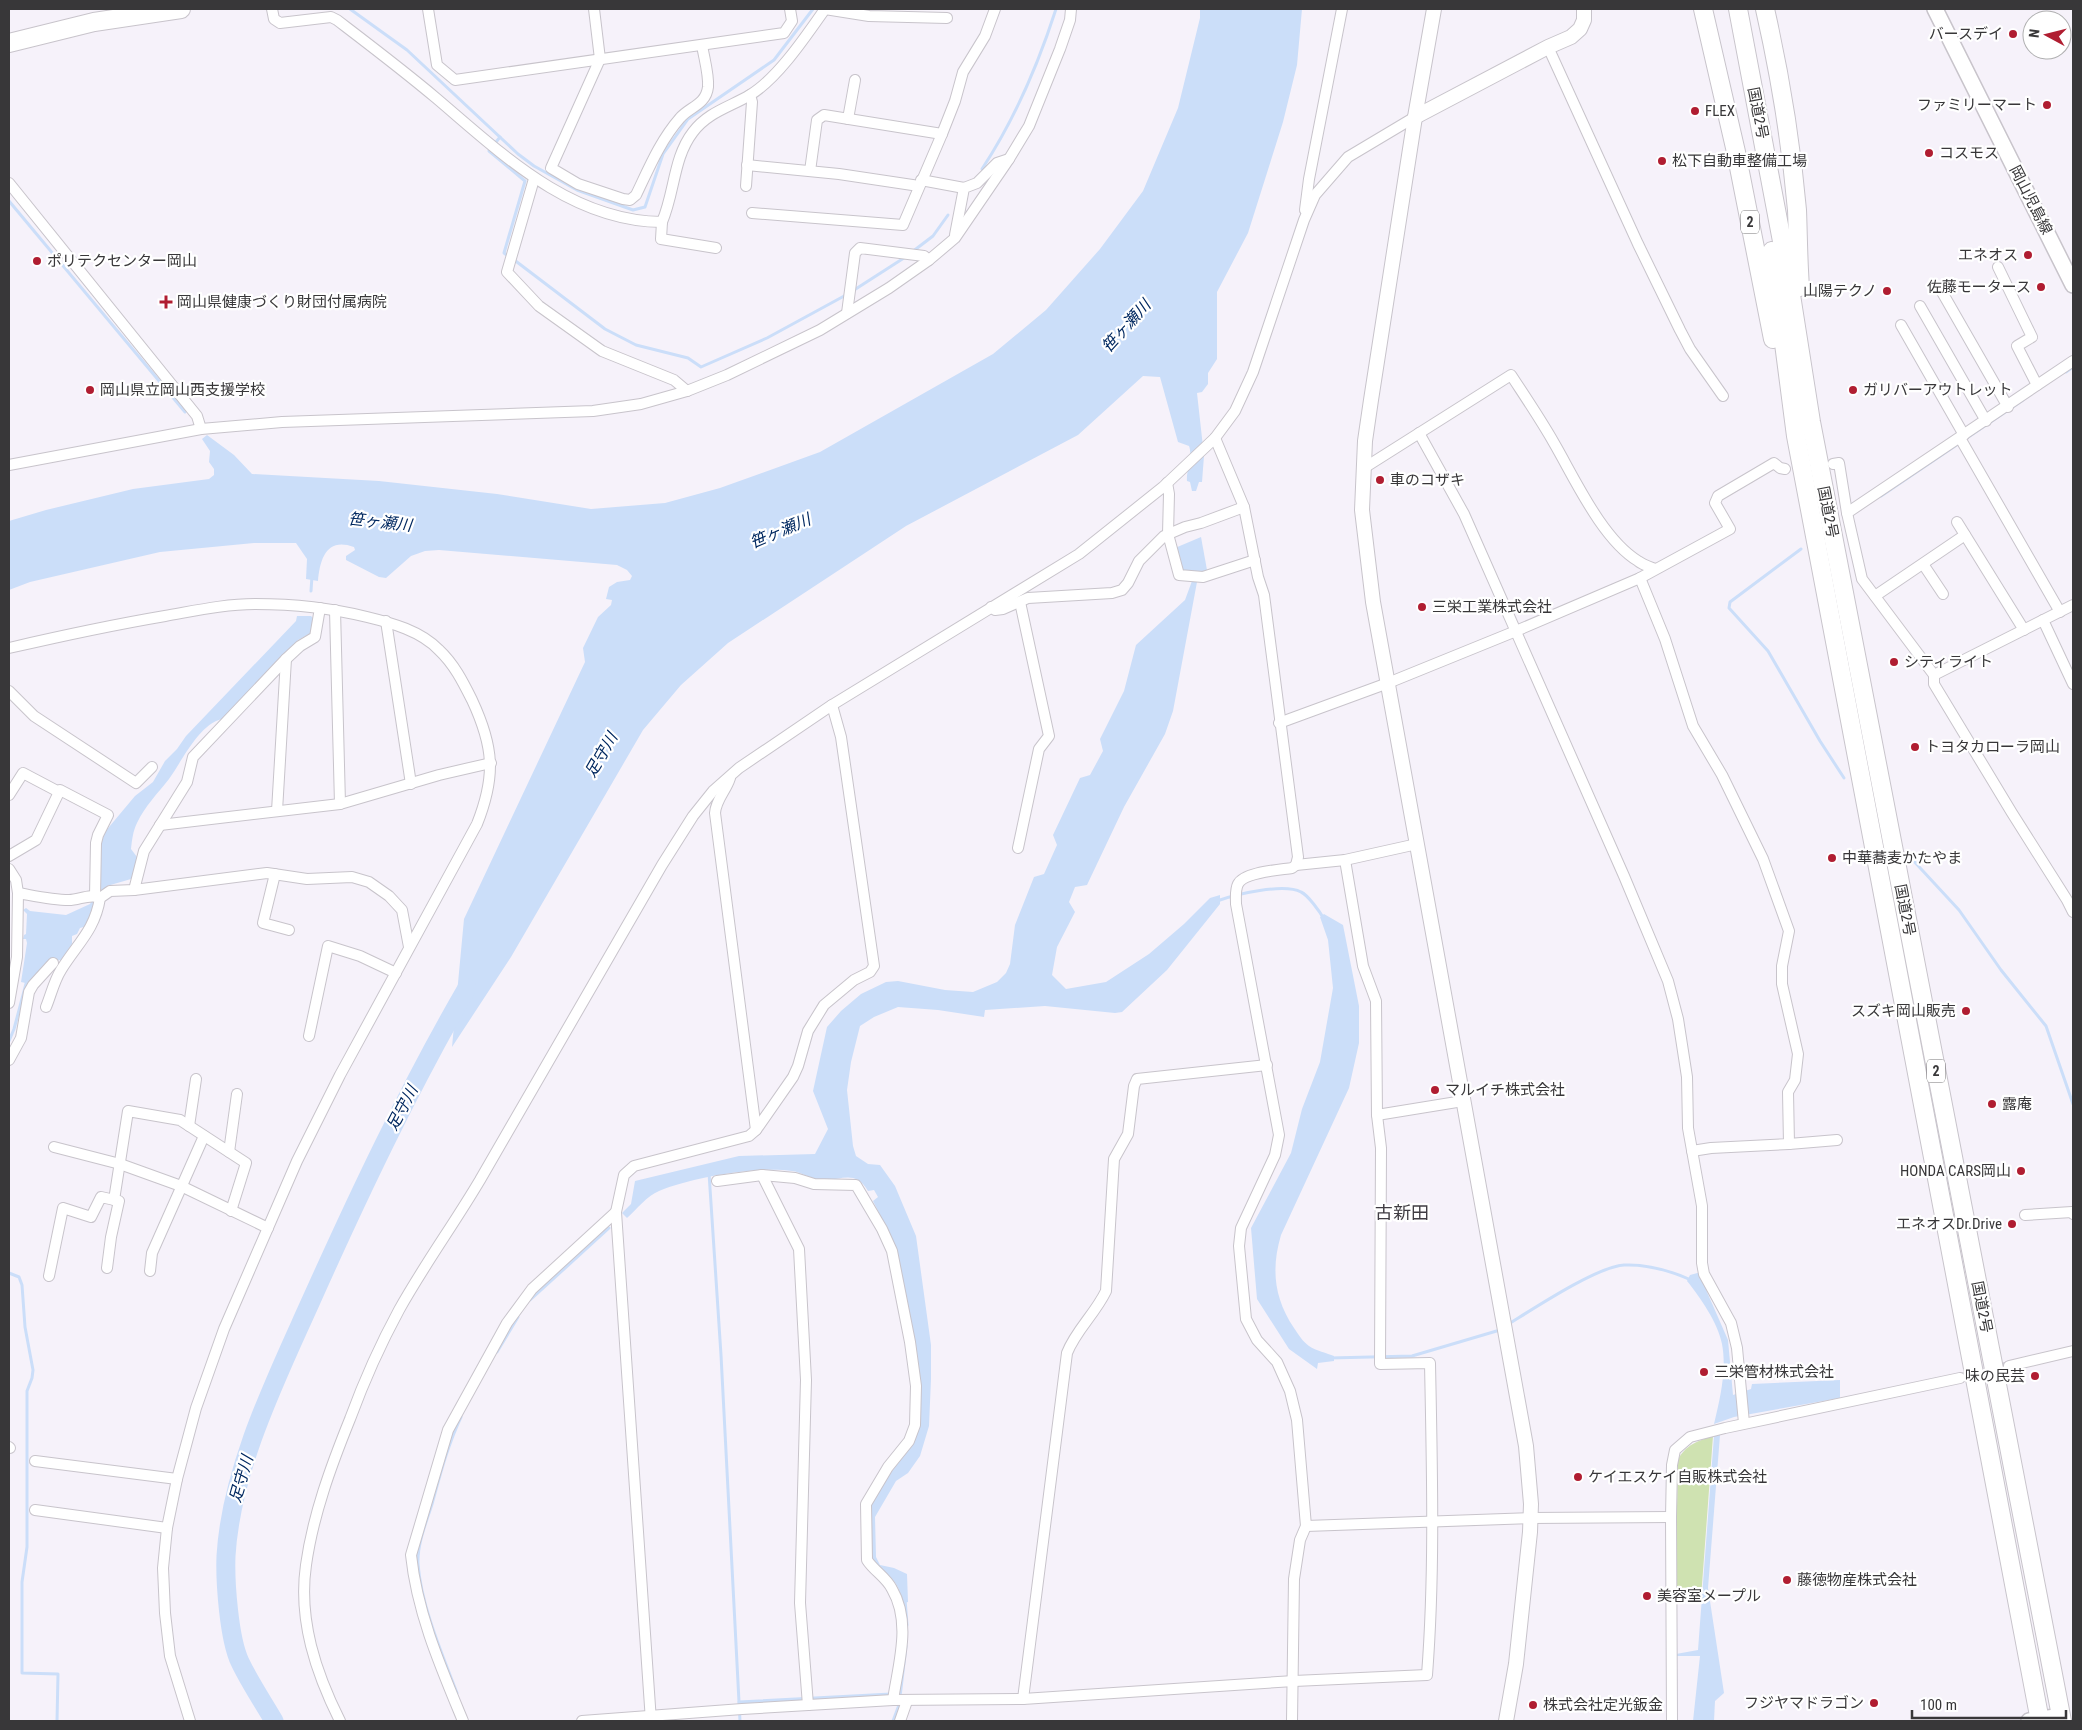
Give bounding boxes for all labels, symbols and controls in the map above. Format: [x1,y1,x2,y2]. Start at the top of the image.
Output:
north arrow [2022,10,2072,60]
place label: バースデイ [1929,25,2003,43]
marker: バースデイ [2007,28,2019,40]
text: N [2026,28,2043,39]
street label: 国道2号 [1744,86,1772,140]
place label: ファミリーマート [1917,96,2037,114]
marker: ファミリーマート [2041,99,2053,111]
place label: FLEX [1705,102,1735,120]
marker: FLEX [1689,105,1701,117]
place label: コスモス [1939,144,1999,162]
marker: コスモス [1923,147,1935,159]
place label: 松下自動車整備工場 [1672,152,1807,170]
marker: 松下自動車整備工場 [1656,155,1668,167]
street label: 岡山児島線 [2006,162,2056,238]
road number: 2 [1741,210,1759,233]
place label: エネオス [1958,246,2018,264]
marker: エネオス [2022,249,2034,261]
place label: ポリテクセンター岡山 [47,252,197,270]
marker: ポリテクセンター岡山 [31,255,43,267]
place label: 佐藤モータース [1927,278,2031,296]
marker: 佐藤モータース [2035,281,2047,293]
place label: 山陽テクノ [1803,282,1877,300]
marker: 山陽テクノ [1881,285,1893,297]
place label: 岡山県健康づくり財団付属病院 [177,293,387,311]
water label: 笹ヶ瀬川 [1098,294,1156,356]
marker: 岡山県健康づくり財団付属病院 [159,295,173,309]
place label: 岡山県立岡山西支援学校 [100,381,265,399]
place label: ガリバーアウトレット [1863,381,2012,399]
marker: 岡山県立岡山西支援学校 [84,384,96,396]
marker: ガリバーアウトレット [1847,384,1859,396]
place label: 車のコザキ [1390,471,1465,489]
marker: 車のコザキ [1374,474,1386,486]
street label: 国道2号 [1814,485,1842,539]
water label: 笹ヶ瀬川 [347,509,415,535]
water label: 笹ヶ瀬川 [747,509,815,552]
place label: 三栄工業株式会社 [1432,598,1552,616]
marker: 三栄工業株式会社 [1416,601,1428,613]
place label: シティライト [1904,653,1993,671]
marker: シティライト [1888,656,1900,668]
water label: 足守川 [581,728,622,781]
place label: トヨタカローラ岡山 [1925,738,2060,756]
marker: トヨタカローラ岡山 [1909,741,1921,753]
place label: 中華蕎麦かたやま [1842,849,1962,867]
marker: 中華蕎麦かたやま [1826,852,1838,864]
street label: 国道2号 [1891,883,1919,937]
place label: スズキ岡山販売 [1851,1002,1956,1020]
marker: スズキ岡山販売 [1960,1005,1972,1017]
road number: 2 [1927,1060,1945,1082]
water label: 足守川 [382,1081,423,1134]
place label: マルイチ株式会社 [1445,1081,1565,1099]
marker: マルイチ株式会社 [1429,1084,1441,1096]
place label: 露庵 [2002,1095,2032,1113]
marker: 露庵 [1986,1098,1998,1110]
place label: HONDA CARS岡山 [1900,1162,2011,1180]
marker: HONDA CARS岡山 [2015,1165,2027,1177]
district label: 古新田 [1375,1202,1429,1223]
place label: エネオスDr.Drive [1896,1215,2002,1233]
marker: エネオスDr.Drive [2006,1218,2018,1230]
street label: 国道2号 [1968,1280,1996,1334]
place label: 三栄管材株式会社 [1714,1363,1834,1381]
marker: 三栄管材株式会社 [1698,1366,1710,1378]
place label: 味の民芸 [1965,1367,2025,1385]
marker: 味の民芸 [2029,1370,2041,1382]
water label: 足守川 [225,1451,257,1505]
place label: ケイエスケイ自販株式会社 [1588,1468,1767,1486]
marker: ケイエスケイ自販株式会社 [1572,1471,1584,1483]
place label: 藤徳物産株式会社 [1797,1571,1917,1589]
marker: 藤徳物産株式会社 [1781,1574,1793,1586]
place label: 美容室メープル [1657,1587,1761,1605]
marker: 美容室メープル [1641,1590,1653,1602]
scale bar [1912,1688,2066,1720]
place label: フジヤマドラゴン [1744,1694,1864,1712]
place label: 株式会社定光鈑金 [1543,1696,1663,1714]
text: 100 m [1920,1696,1957,1714]
marker: フジヤマドラゴン [1868,1697,1880,1709]
marker: 株式会社定光鈑金 [1527,1699,1539,1711]

